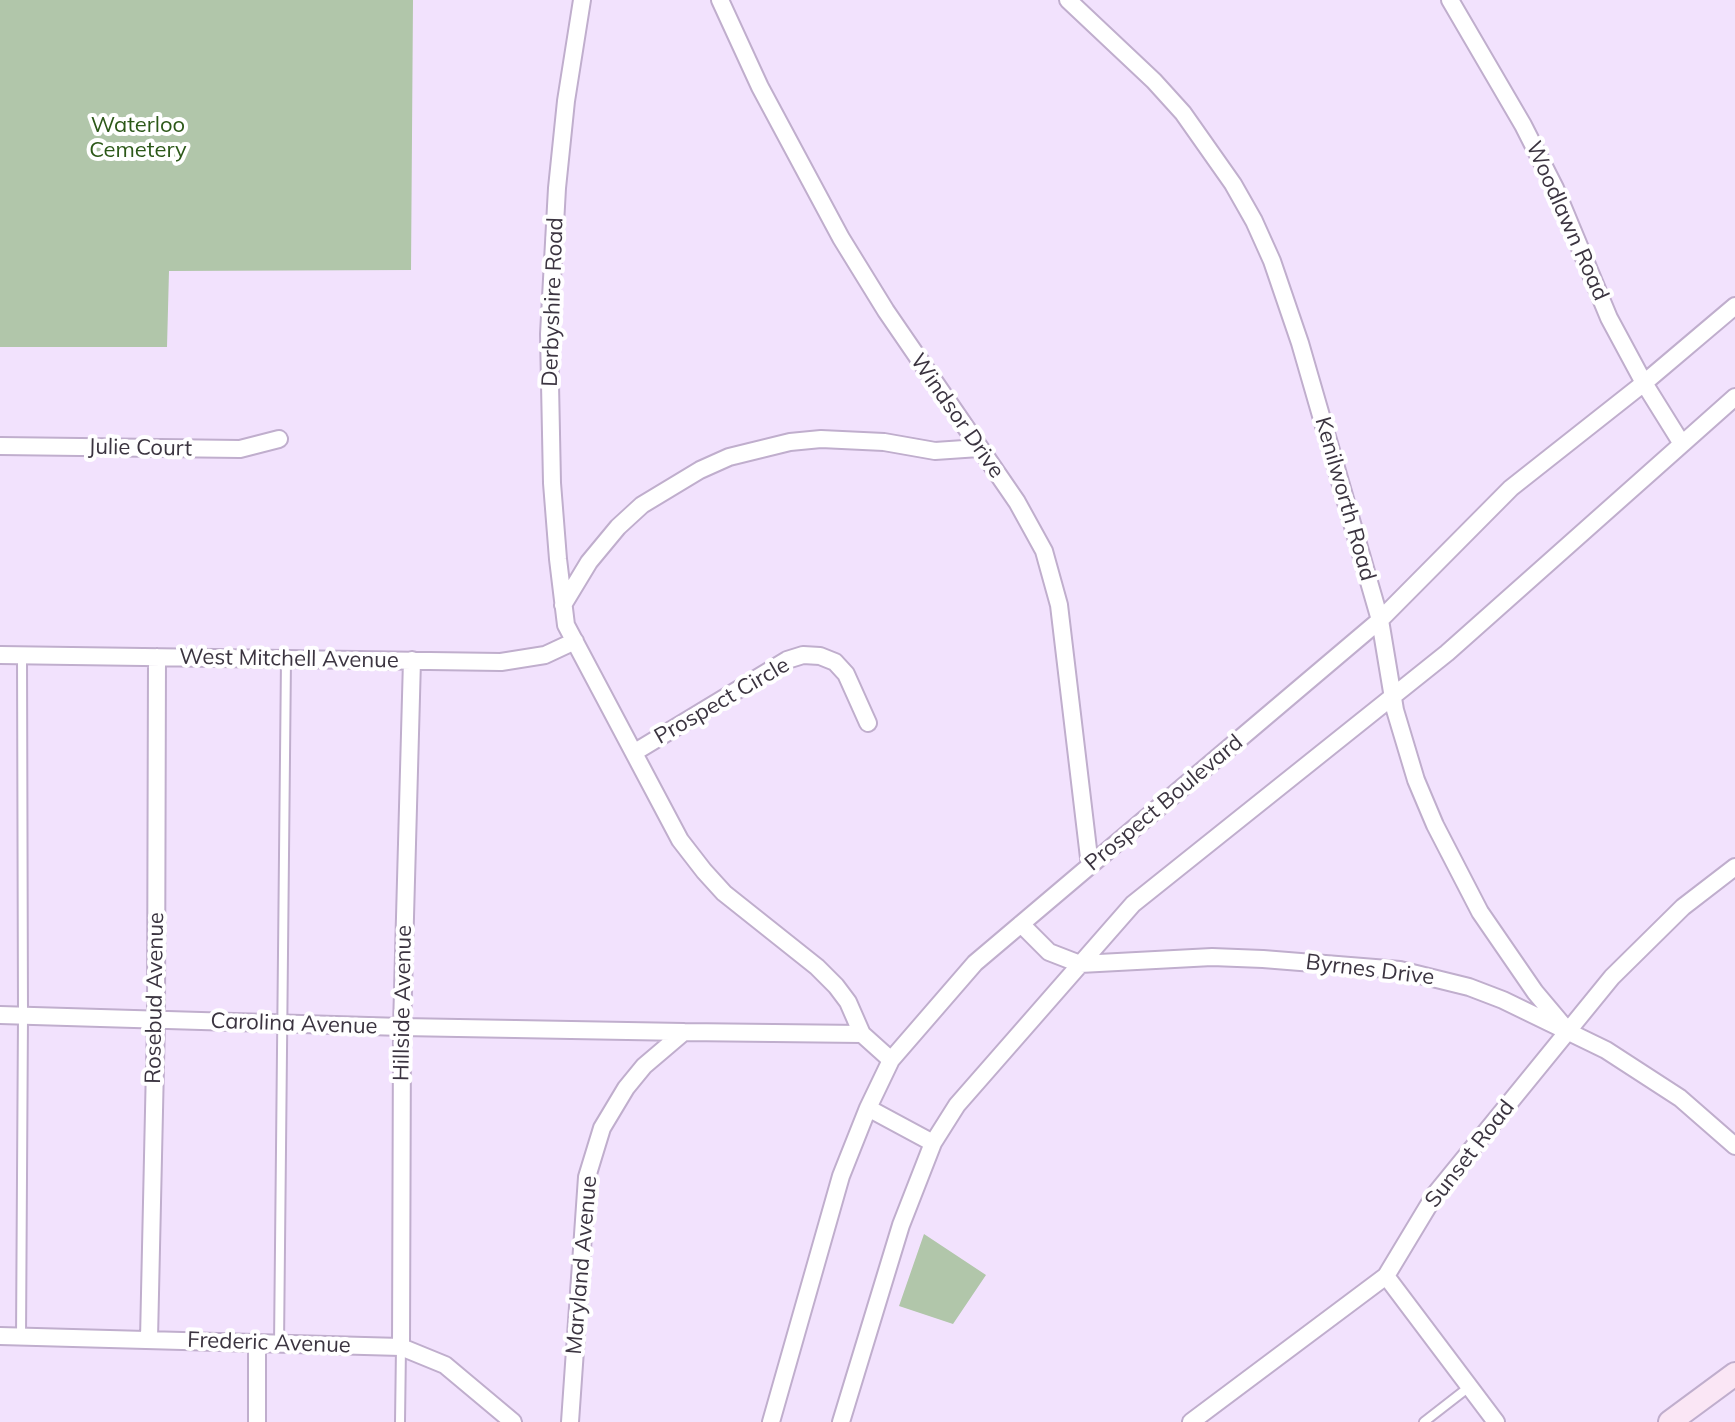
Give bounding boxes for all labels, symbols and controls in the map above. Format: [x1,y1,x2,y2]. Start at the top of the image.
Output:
park label: Waterloo Cemetery [89,112,187,164]
street label: Woodlawn Road [1520,137,1614,305]
street label: Derbyshire Road [537,217,569,387]
street label: Windsor Drive [904,349,1010,483]
street label: Kenilworth Road [1309,414,1381,584]
street label: Julie Court [88,434,192,462]
street label: West Mitchell Avenue [179,644,399,674]
street label: Prospect Circle [650,652,794,750]
street label: Prospect Boulevard [1080,729,1248,877]
street label: Rosebud Avenue [140,912,170,1084]
street label: Hillside Avenue [388,925,418,1081]
street label: Byrnes Drive [1304,949,1436,991]
street label: Carolina Avenue [210,1008,378,1040]
street label: Sunset Road [1420,1095,1520,1213]
street label: Maryland Avenue [561,1175,603,1355]
street label: Frederic Avenue [187,1327,351,1359]

